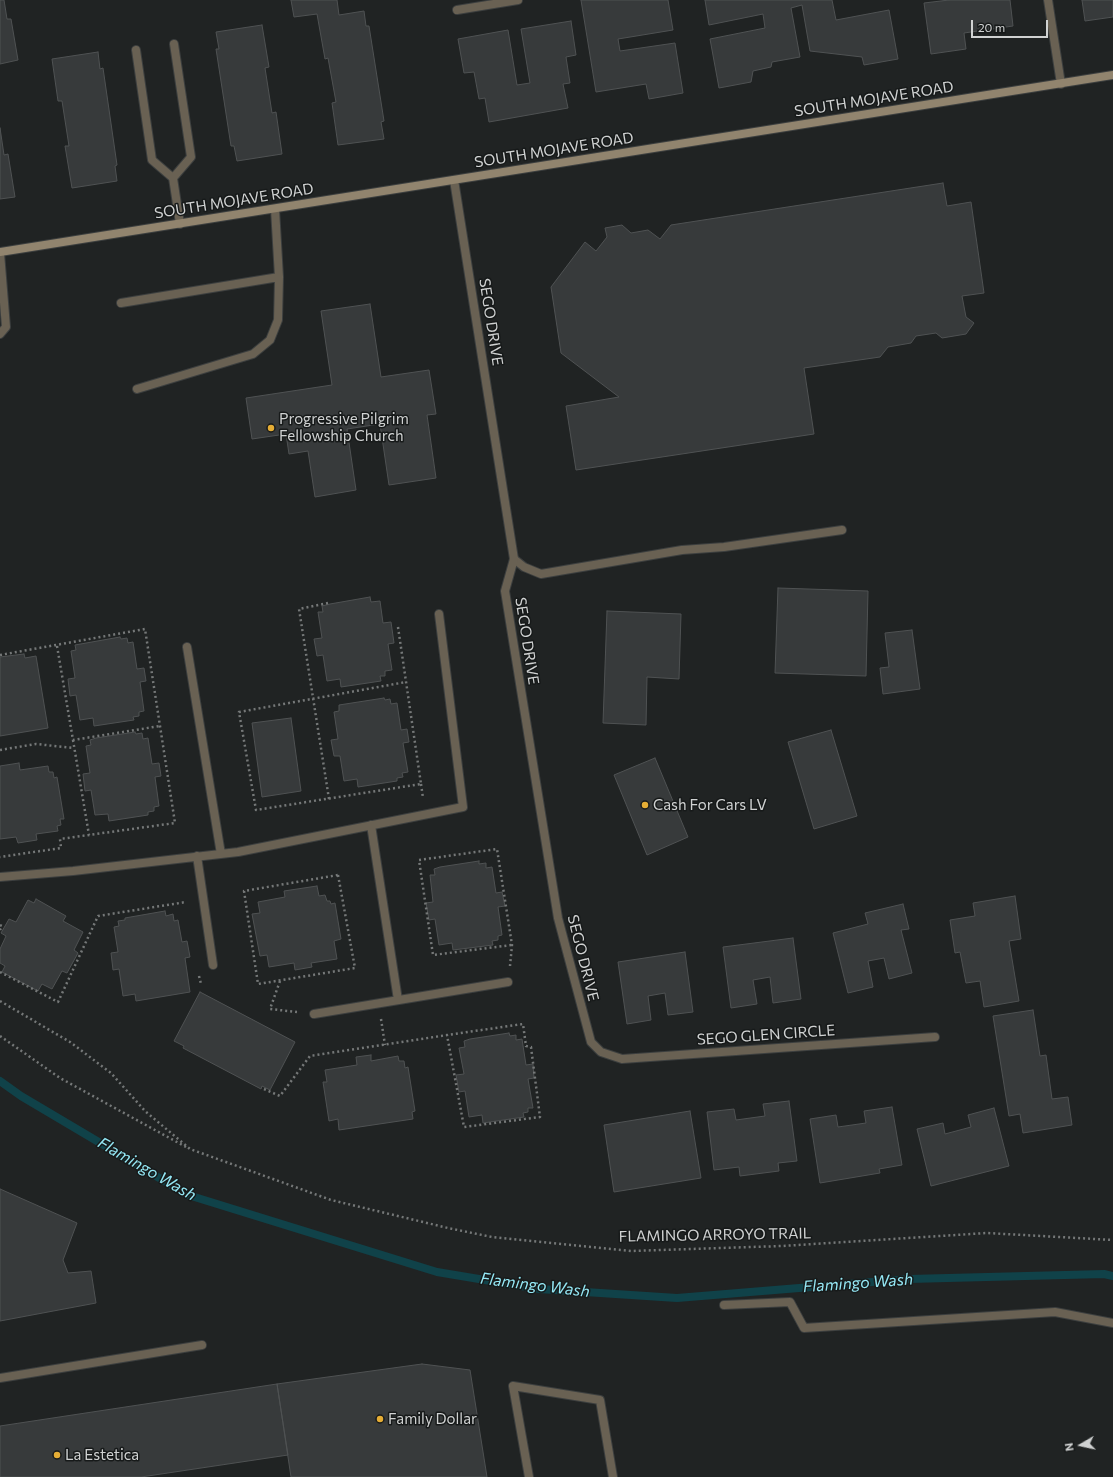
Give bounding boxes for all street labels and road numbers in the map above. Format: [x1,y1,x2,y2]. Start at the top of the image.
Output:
street label: SOUTH MOJAVE ROAD [793,78,955,120]
street label: SOUTH MOJAVE ROAD [473,129,635,171]
street label: SOUTH MOJAVE ROAD [153,180,315,222]
street label: SEGO DRIVE [475,277,507,367]
street label: SEGO DRIVE [511,596,543,686]
street label: SEGO DRIVE [564,913,602,1003]
street label: SEGO GLEN CIRCLE [696,1021,836,1049]
street label: FLAMINGO ARROYO TRAIL [619,1224,811,1246]

